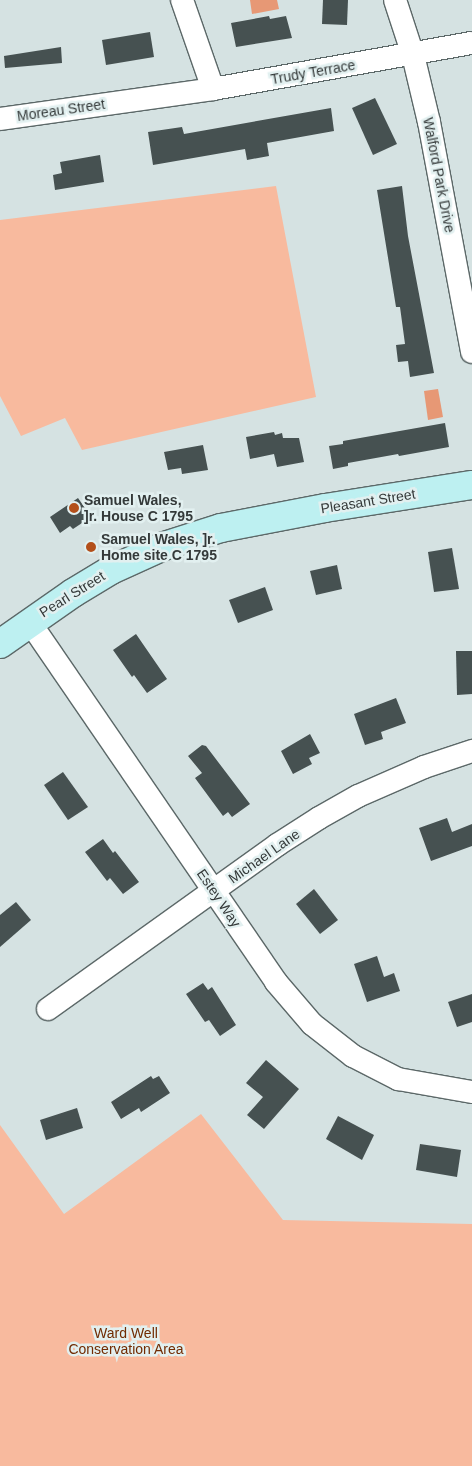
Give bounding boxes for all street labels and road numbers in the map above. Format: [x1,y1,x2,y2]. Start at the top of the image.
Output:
street label: Trudy Terrace [269,56,357,88]
street label: Moreau Street [16,96,106,124]
street label: Walford Park Drive [420,116,458,234]
street label: Pleasant Street [319,485,417,517]
street label: Pearl Street [36,567,108,621]
street label: Michael Lane [225,825,303,887]
street label: Estey Way [193,866,245,930]

